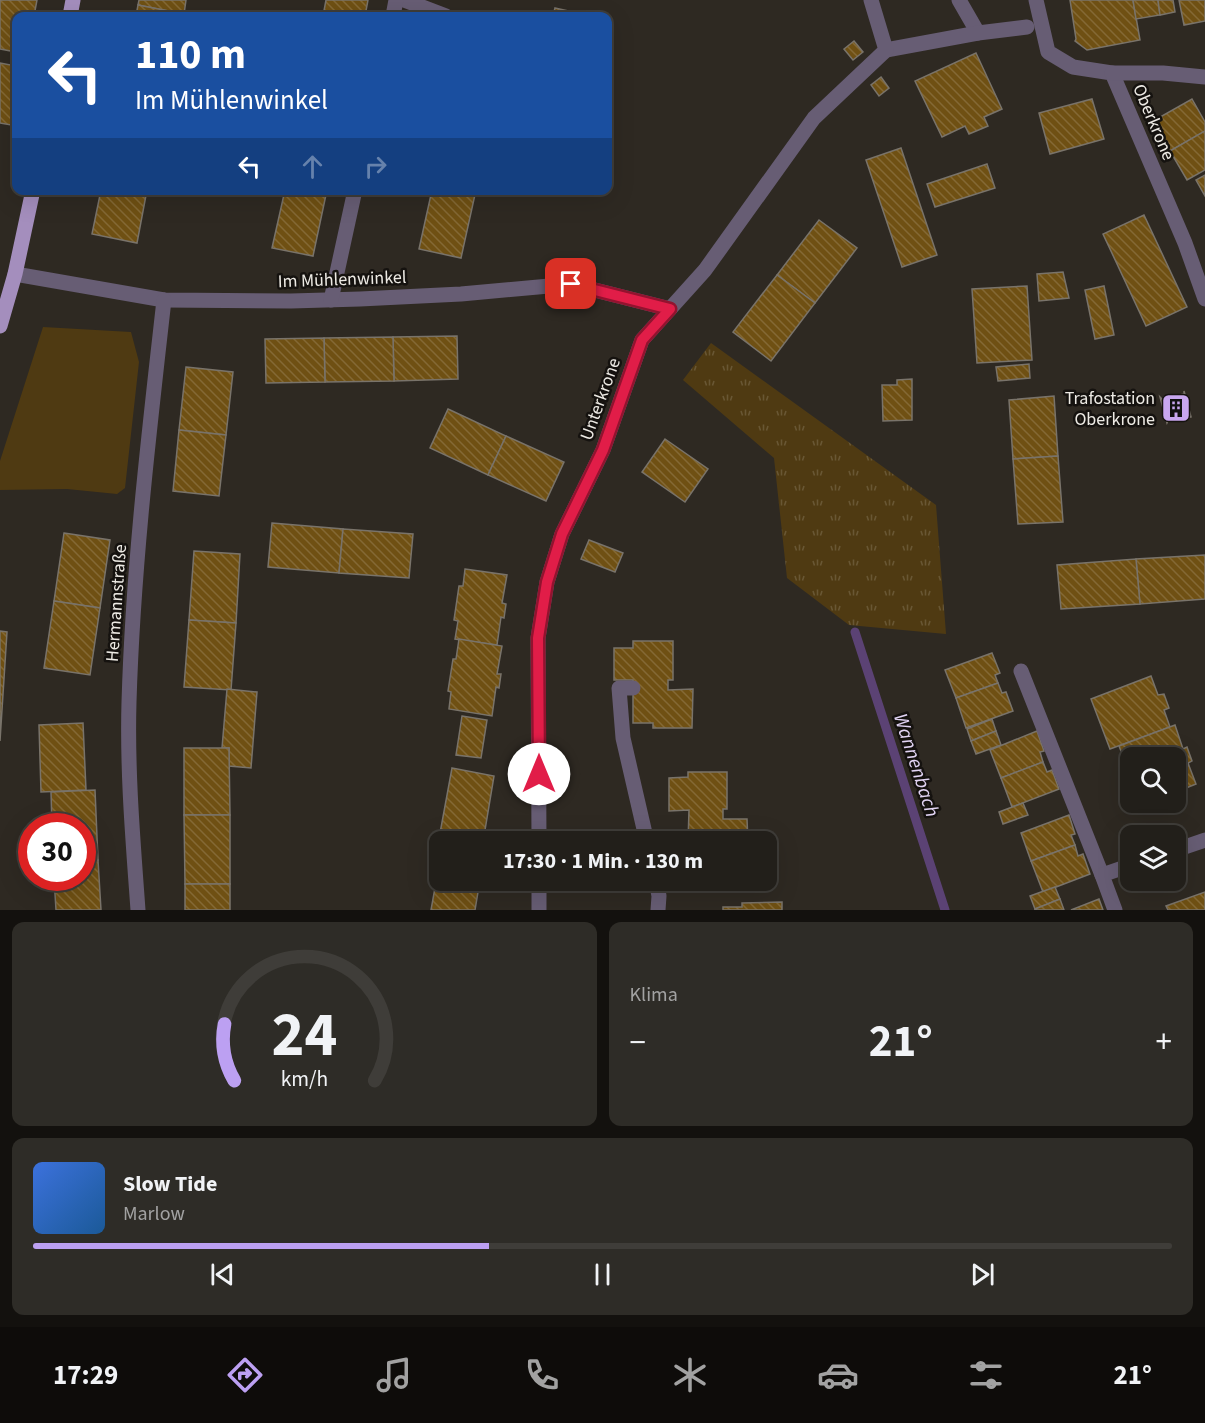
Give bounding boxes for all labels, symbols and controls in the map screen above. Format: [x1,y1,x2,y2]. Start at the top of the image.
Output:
text: 110 m [135,25,246,85]
icon: left [36,36,114,114]
street label: Oberkrone [1126,80,1181,164]
text: Im Mühlenwinkel [135,81,328,120]
icon: left [233,150,266,183]
icon: ahead [296,150,329,183]
icon: right [359,150,392,183]
pin [545,258,596,309]
street label: Im Mühlenwinkel [277,265,407,294]
icon: arrive [554,267,587,300]
street label: Unterkrone [574,354,627,444]
place label: Trafostation Oberkrone [1065,386,1155,432]
building icon: Trafostation Oberkrone [1160,392,1192,424]
street label: Hermannstraße [100,543,133,663]
water label: Wannenbach [886,710,946,821]
position arrow [507,742,571,806]
map controls [1120,747,1186,891]
button: search [1120,747,1186,813]
speed limit sign: 30 [18,813,96,891]
button: layers [1120,825,1186,891]
text: 17:30 · 1 Min. · 130 m [503,845,703,877]
text: Klima [630,981,678,1009]
text: 24 [271,991,337,1080]
text: 21° [869,1010,933,1074]
text: − [630,1019,646,1066]
text: + [1156,1019,1172,1066]
text: km/h [280,1064,328,1095]
text: Slow Tide [123,1168,217,1200]
text: Marlow [123,1200,185,1228]
icon: previous [206,1258,239,1291]
icon: pause [586,1258,619,1291]
icon: next [966,1258,999,1291]
icon: directions [224,1354,266,1396]
icon: music [373,1354,415,1396]
icon: phone [521,1354,563,1396]
icon: climate [669,1354,711,1396]
icon: car [817,1354,859,1396]
icon: filters [965,1354,1007,1396]
text: 17:29 [53,1356,118,1395]
text: 21° [1114,1356,1152,1395]

